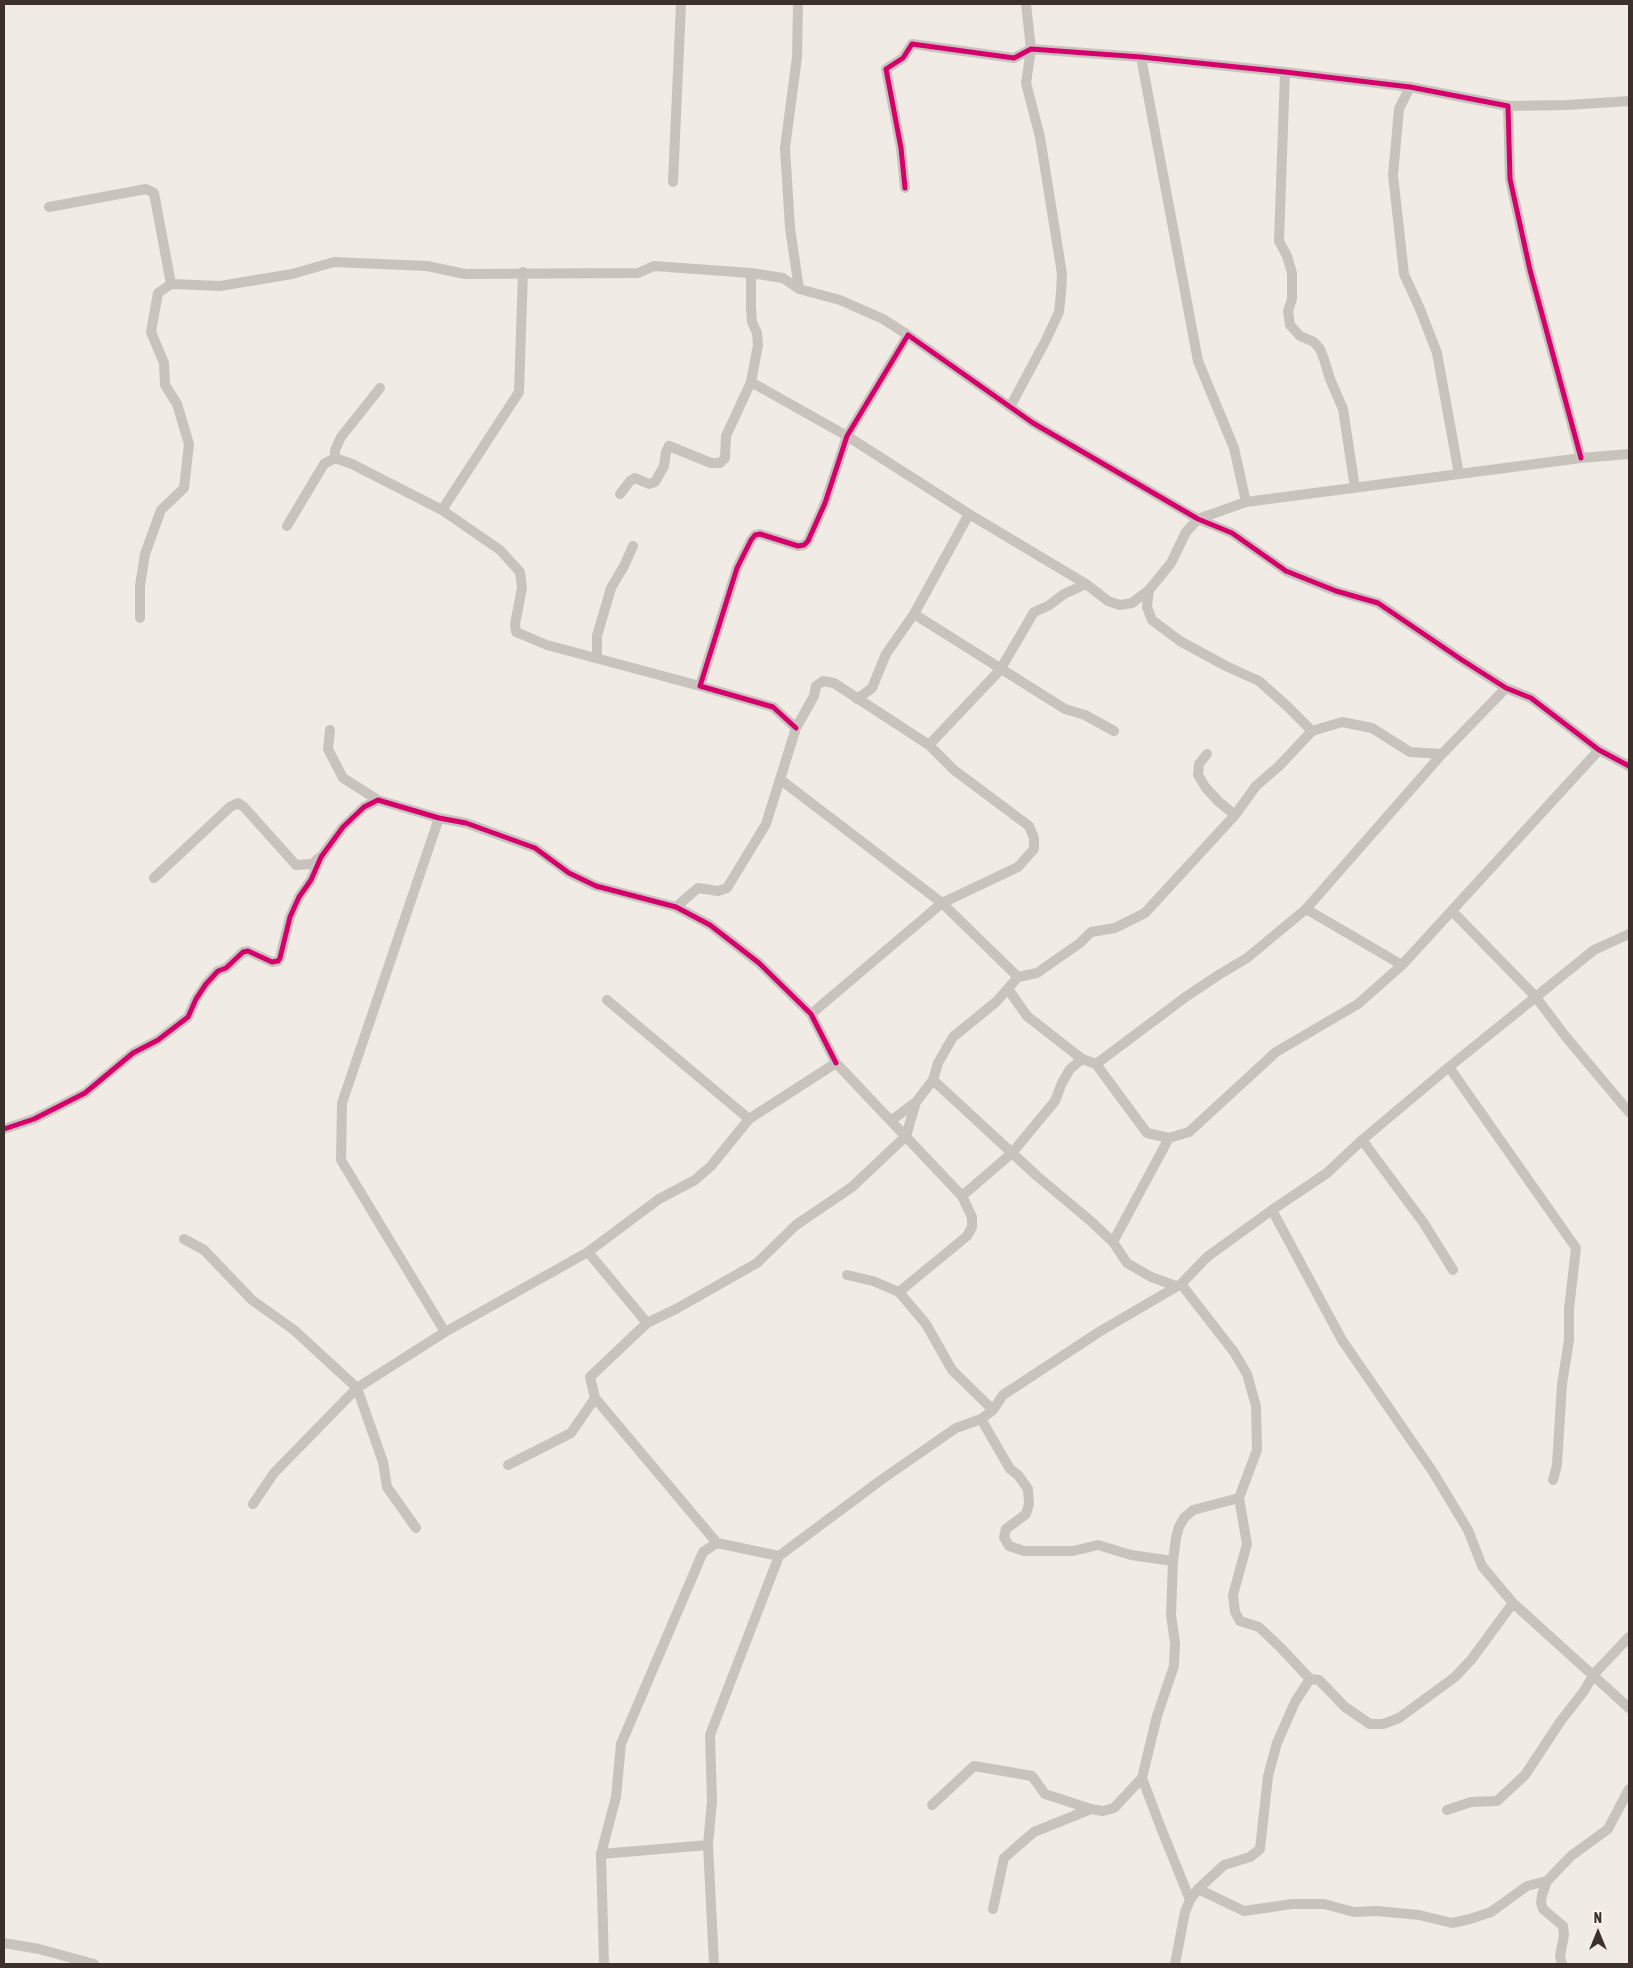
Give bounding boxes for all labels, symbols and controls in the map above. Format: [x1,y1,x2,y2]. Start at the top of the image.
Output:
north arrow [1573,1908,1623,1958]
text: N [1594,1910,1602,1926]

